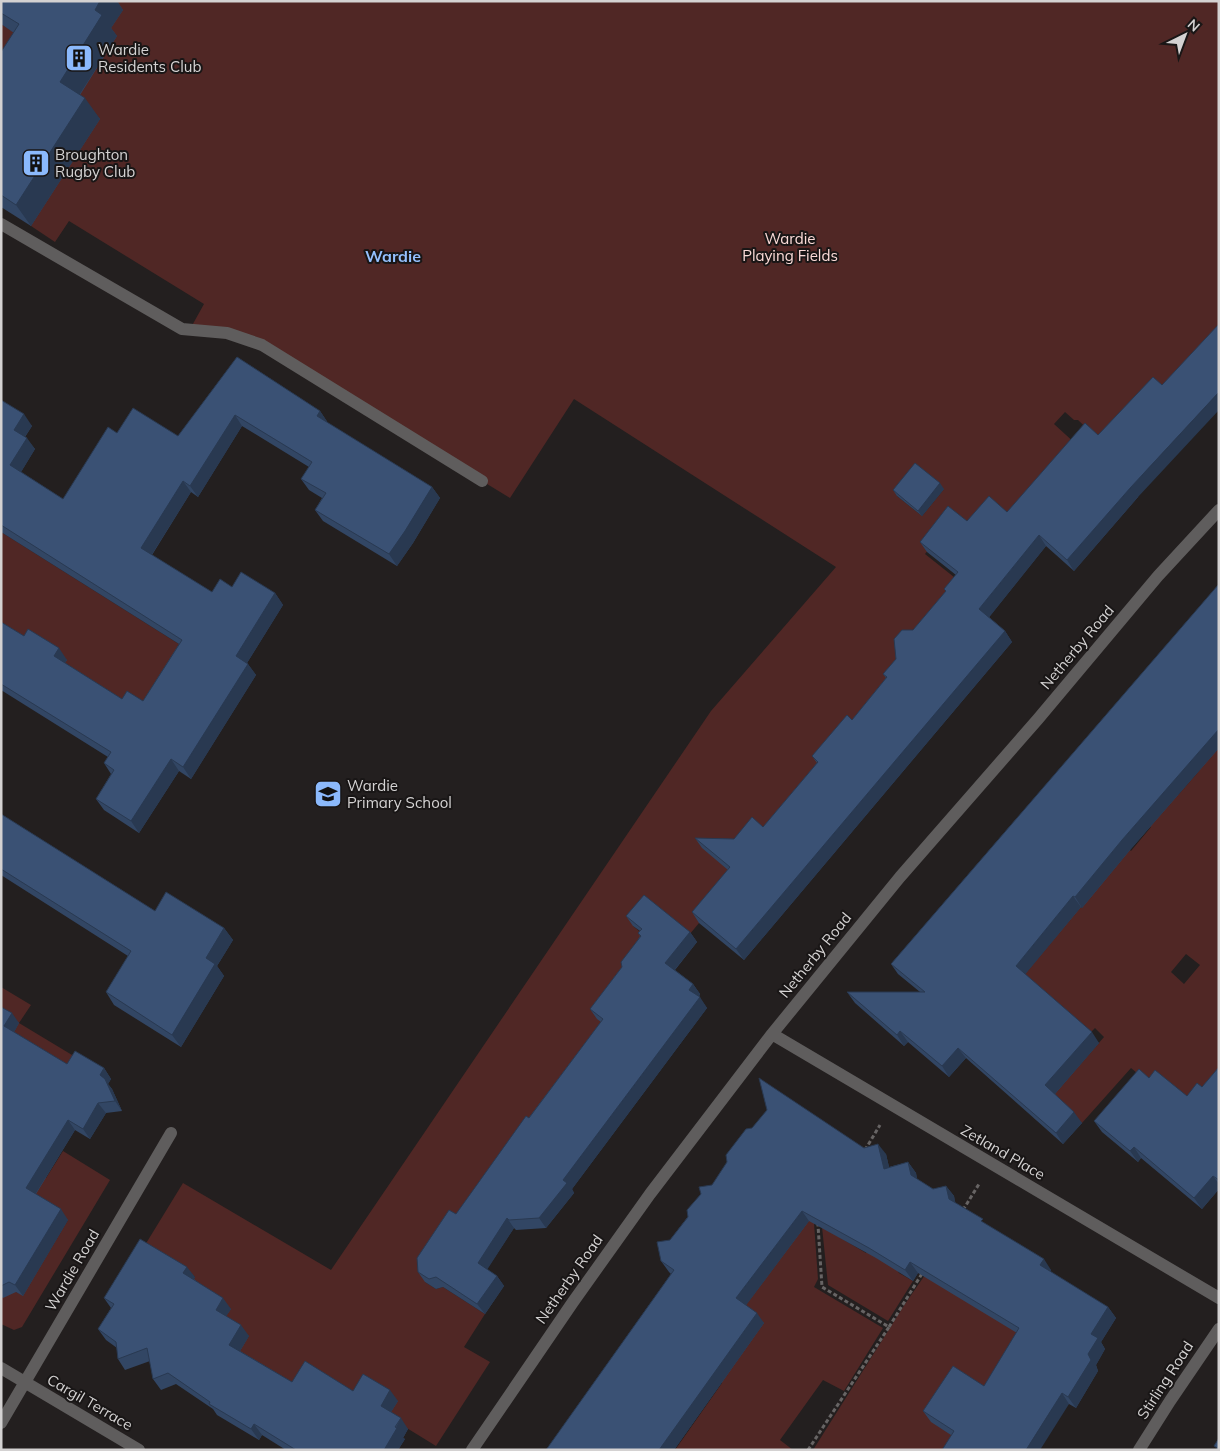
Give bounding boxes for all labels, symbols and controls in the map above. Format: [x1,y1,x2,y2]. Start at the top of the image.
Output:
north arrow [1160,10,1210,60]
text: N [1184,15,1204,36]
place label: Wardie Residents Club [98,40,201,76]
building icon: Wardie Residents Club [64,43,94,73]
place label: Broughton Rugby Club [55,145,135,181]
building icon: Broughton Rugby Club [21,148,51,178]
park label: Wardie Playing Fields [742,229,838,265]
district label: Wardie [365,246,421,266]
street label: Netherby Road [1036,601,1118,693]
place label: Wardie Primary School [347,776,452,812]
school or university icon: Wardie Primary School [313,779,343,809]
street label: Netherby Road [775,908,855,1002]
street label: Zetland Place [957,1120,1049,1184]
street label: Wardie Road [41,1226,103,1314]
street label: Netherby Road [531,1231,607,1327]
street label: Stirling Road [1133,1337,1197,1423]
street label: Cargil Terrace [44,1370,136,1434]

